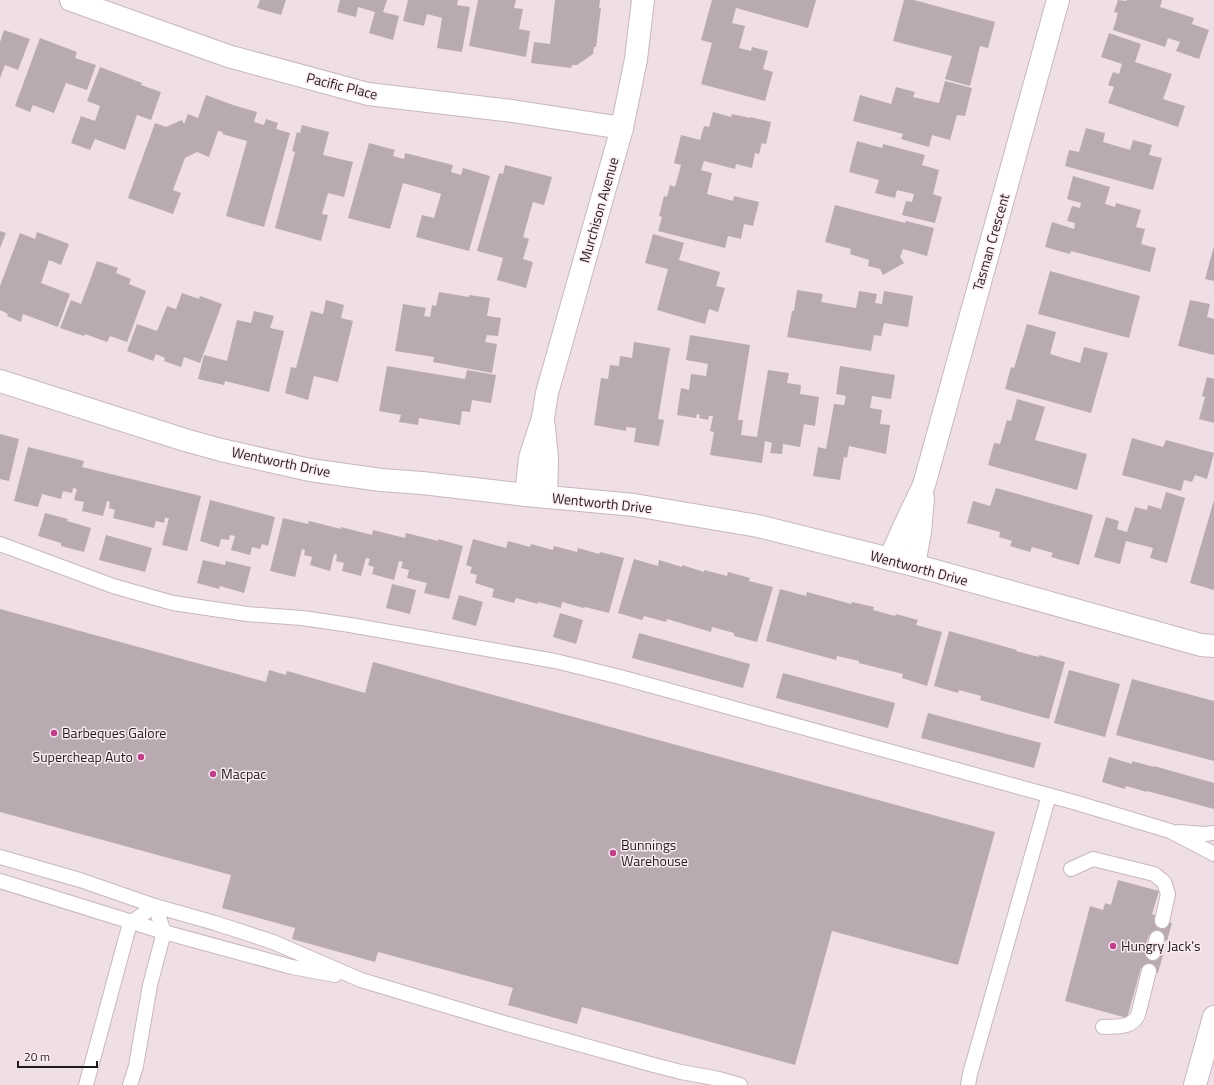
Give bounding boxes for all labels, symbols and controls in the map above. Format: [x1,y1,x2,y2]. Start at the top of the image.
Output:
street label: Pacific Place [304,67,380,105]
street label: Murchison Avenue [573,155,624,265]
street label: Tasman Crescent [967,191,1014,293]
street label: Wentworth Drive [230,441,332,482]
street label: Wentworth Drive [551,487,653,518]
street label: Wentworth Drive [868,544,970,591]
place label: Barbeques Galore [62,722,166,743]
marker: Barbeques Galore [49,728,59,738]
place label: Supercheap Auto [33,746,133,767]
marker: Supercheap Auto [136,752,146,762]
place label: Macpac [221,763,266,784]
marker: Macpac [208,769,218,779]
place label: Bunnings Warehouse [621,834,688,871]
marker: Bunnings Warehouse [608,848,618,858]
place label: Hungry Jack's [1121,935,1201,956]
marker: Hungry Jack's [1108,941,1118,951]
scale bar [18,1043,97,1069]
text: 20 m [24,1047,50,1066]

